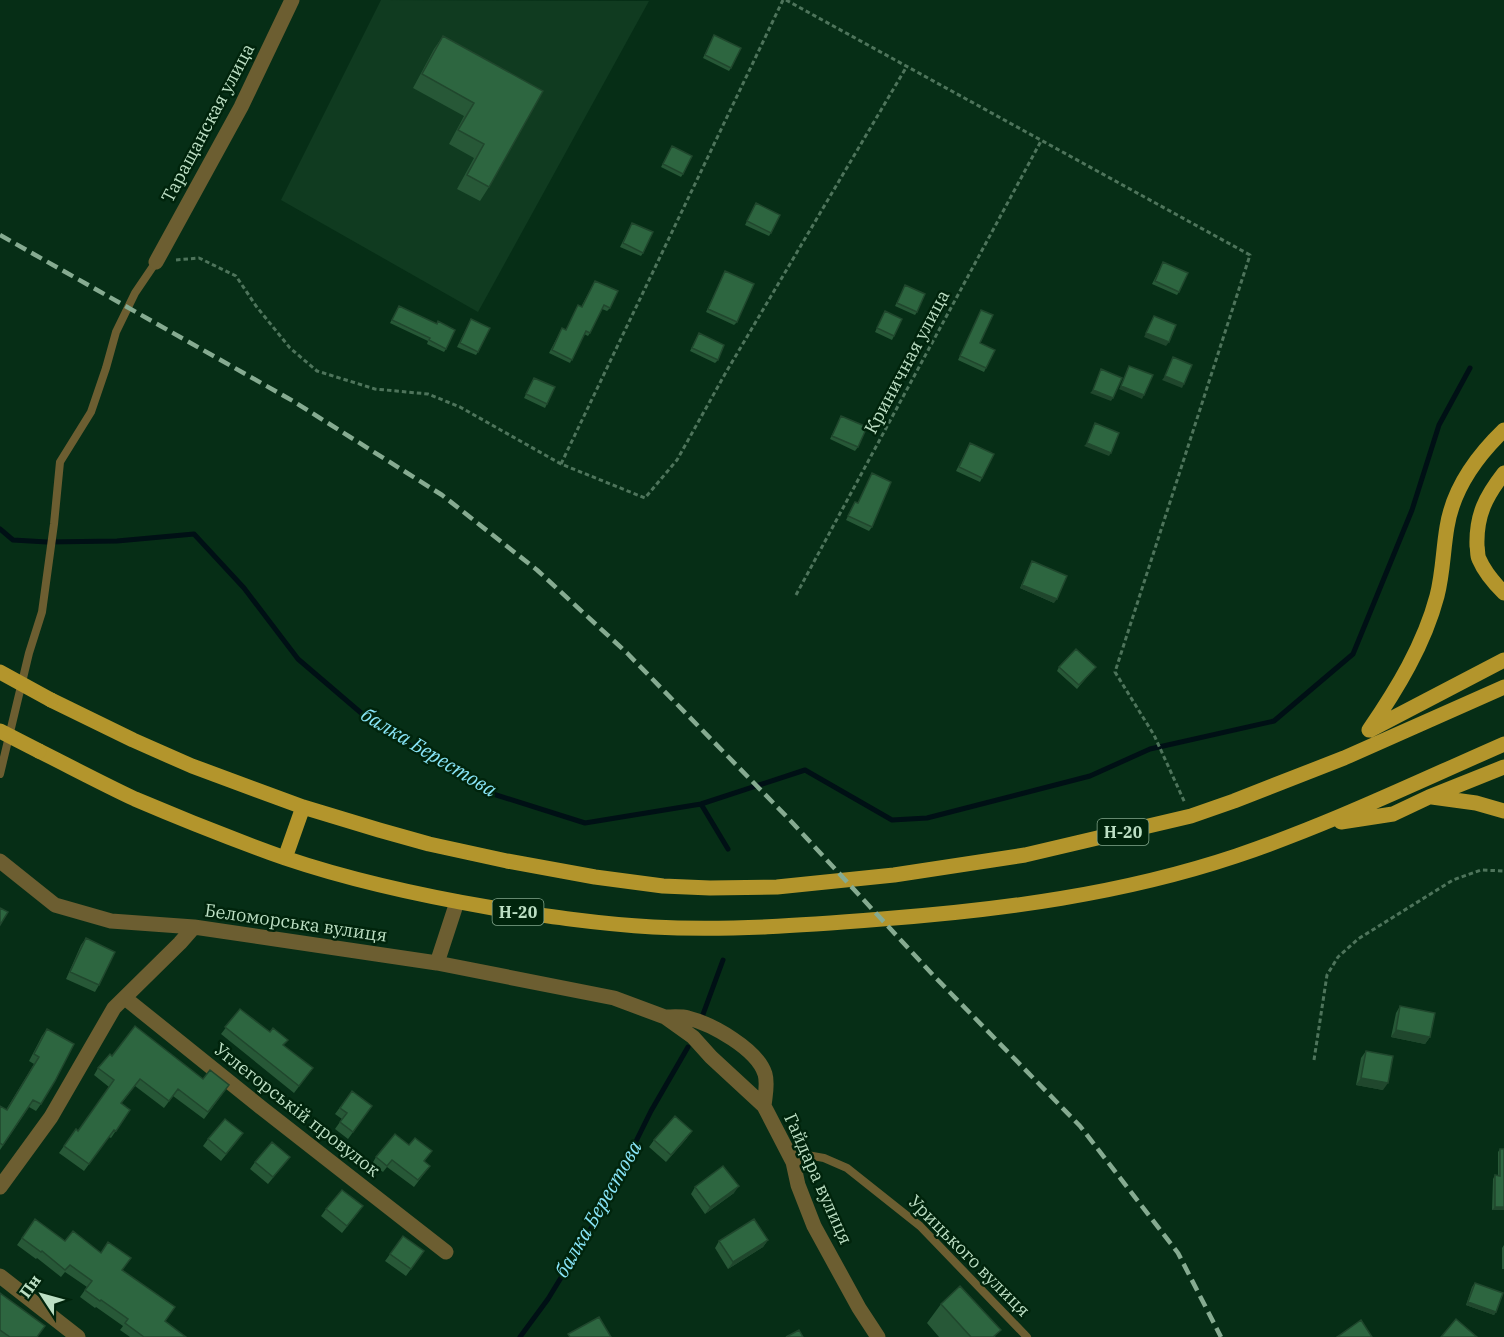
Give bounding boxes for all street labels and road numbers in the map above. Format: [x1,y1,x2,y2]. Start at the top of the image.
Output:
street label: Таращанская улица [156,39,259,206]
street label: Криничная улица [859,286,954,438]
road number: Н-20 [1098,819,1148,845]
street label: Беломорська вулиця [203,898,389,947]
road number: Н-20 [492,899,544,925]
street label: Углегорськiй провулок [210,1038,385,1182]
street label: Гайдара вулиця [779,1110,858,1248]
street label: Урицького вулиця [904,1190,1035,1321]

